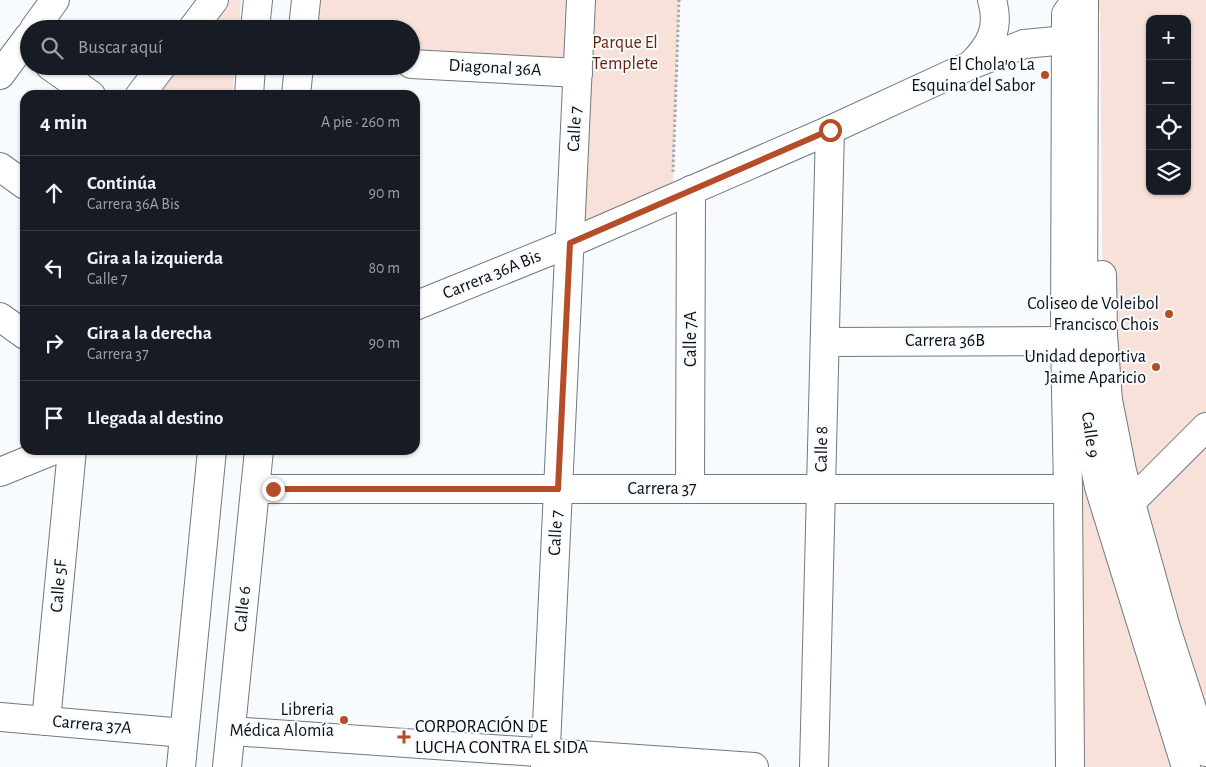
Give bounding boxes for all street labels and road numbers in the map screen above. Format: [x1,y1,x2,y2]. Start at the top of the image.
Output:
street label: Diagonal 36A [448,57,543,79]
street label: Calle 7 [565,106,585,152]
street label: Carrera 36A Bis [440,247,544,303]
street label: Calle 7A [682,311,700,367]
street label: Carrera 36B [905,332,985,350]
street label: Calle 9 [1078,411,1102,459]
street label: Calle 8 [813,426,831,472]
street label: Carrera 37 [627,480,697,498]
street label: Calle 7 [546,510,566,556]
street label: Calle 5F [48,559,70,613]
street label: Calle 6 [232,585,254,633]
street label: Carrera 37A [52,713,133,737]

